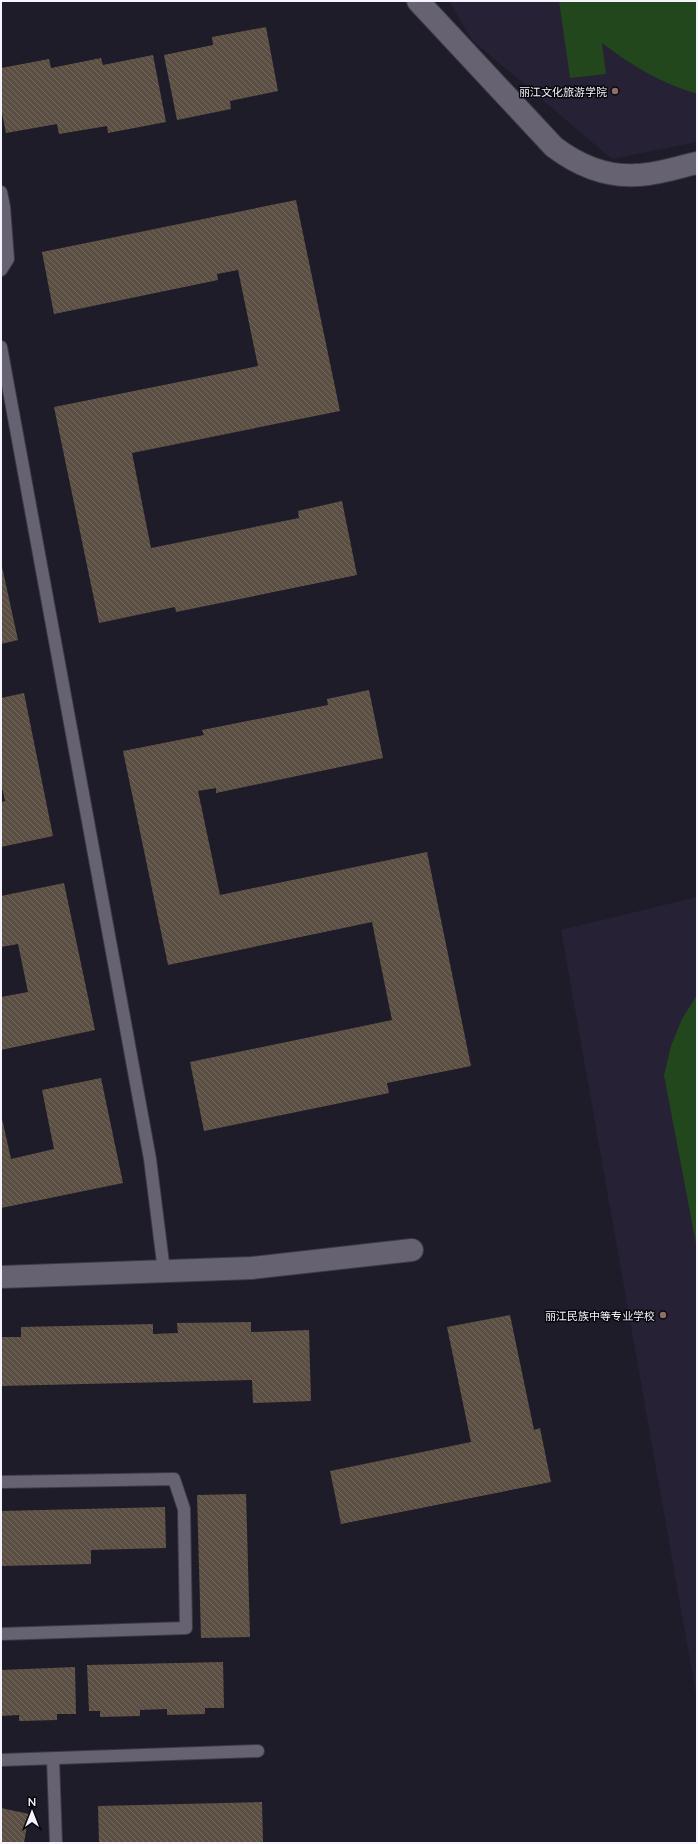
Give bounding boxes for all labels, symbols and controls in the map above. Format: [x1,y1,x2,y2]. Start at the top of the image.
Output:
place label: 丽江文化旅游学院 [519,85,607,98]
marker: 丽江文化旅游学院 [610,86,620,96]
place label: 丽江民族中等专业学校 [545,1309,655,1322]
marker: 丽江民族中等专业学校 [658,1310,668,1320]
north arrow [12,1792,52,1832]
text: N [28,1795,36,1808]

